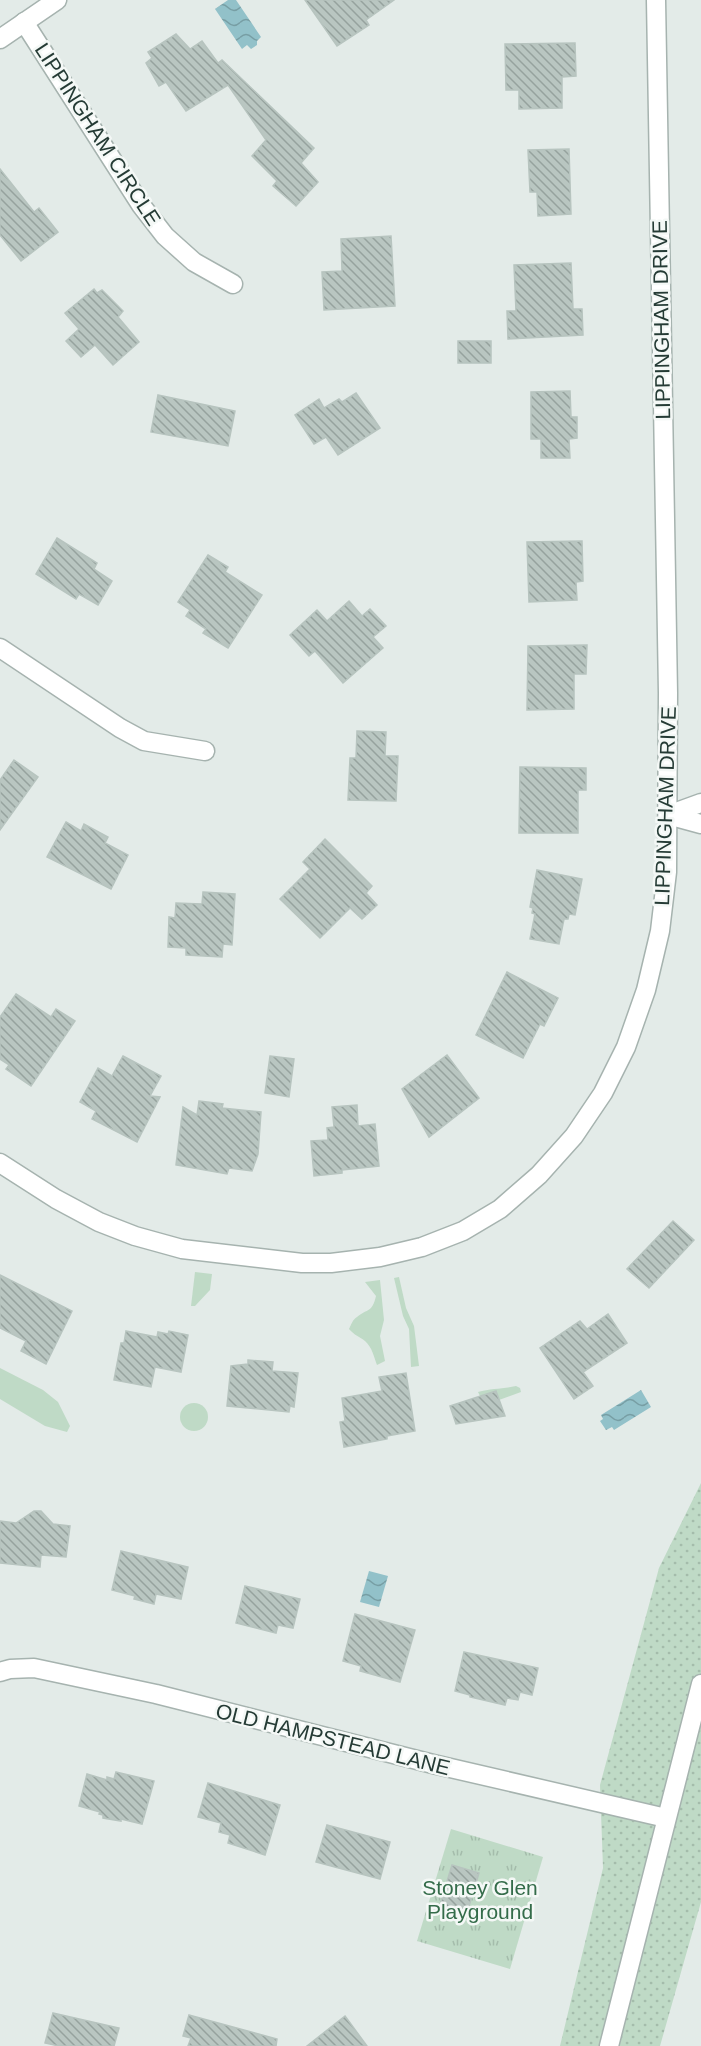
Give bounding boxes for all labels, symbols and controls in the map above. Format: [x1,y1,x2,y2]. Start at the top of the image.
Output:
street label: LIPPINGHAM CIRCLE [31,39,165,229]
street label: LIPPINGHAM DRIVE [648,220,674,420]
street label: LIPPINGHAM DRIVE [650,706,680,906]
street label: OLD HAMPSTEAD LANE [214,1699,452,1779]
park label: Stoney Glen Playground [422,1876,538,1923]

